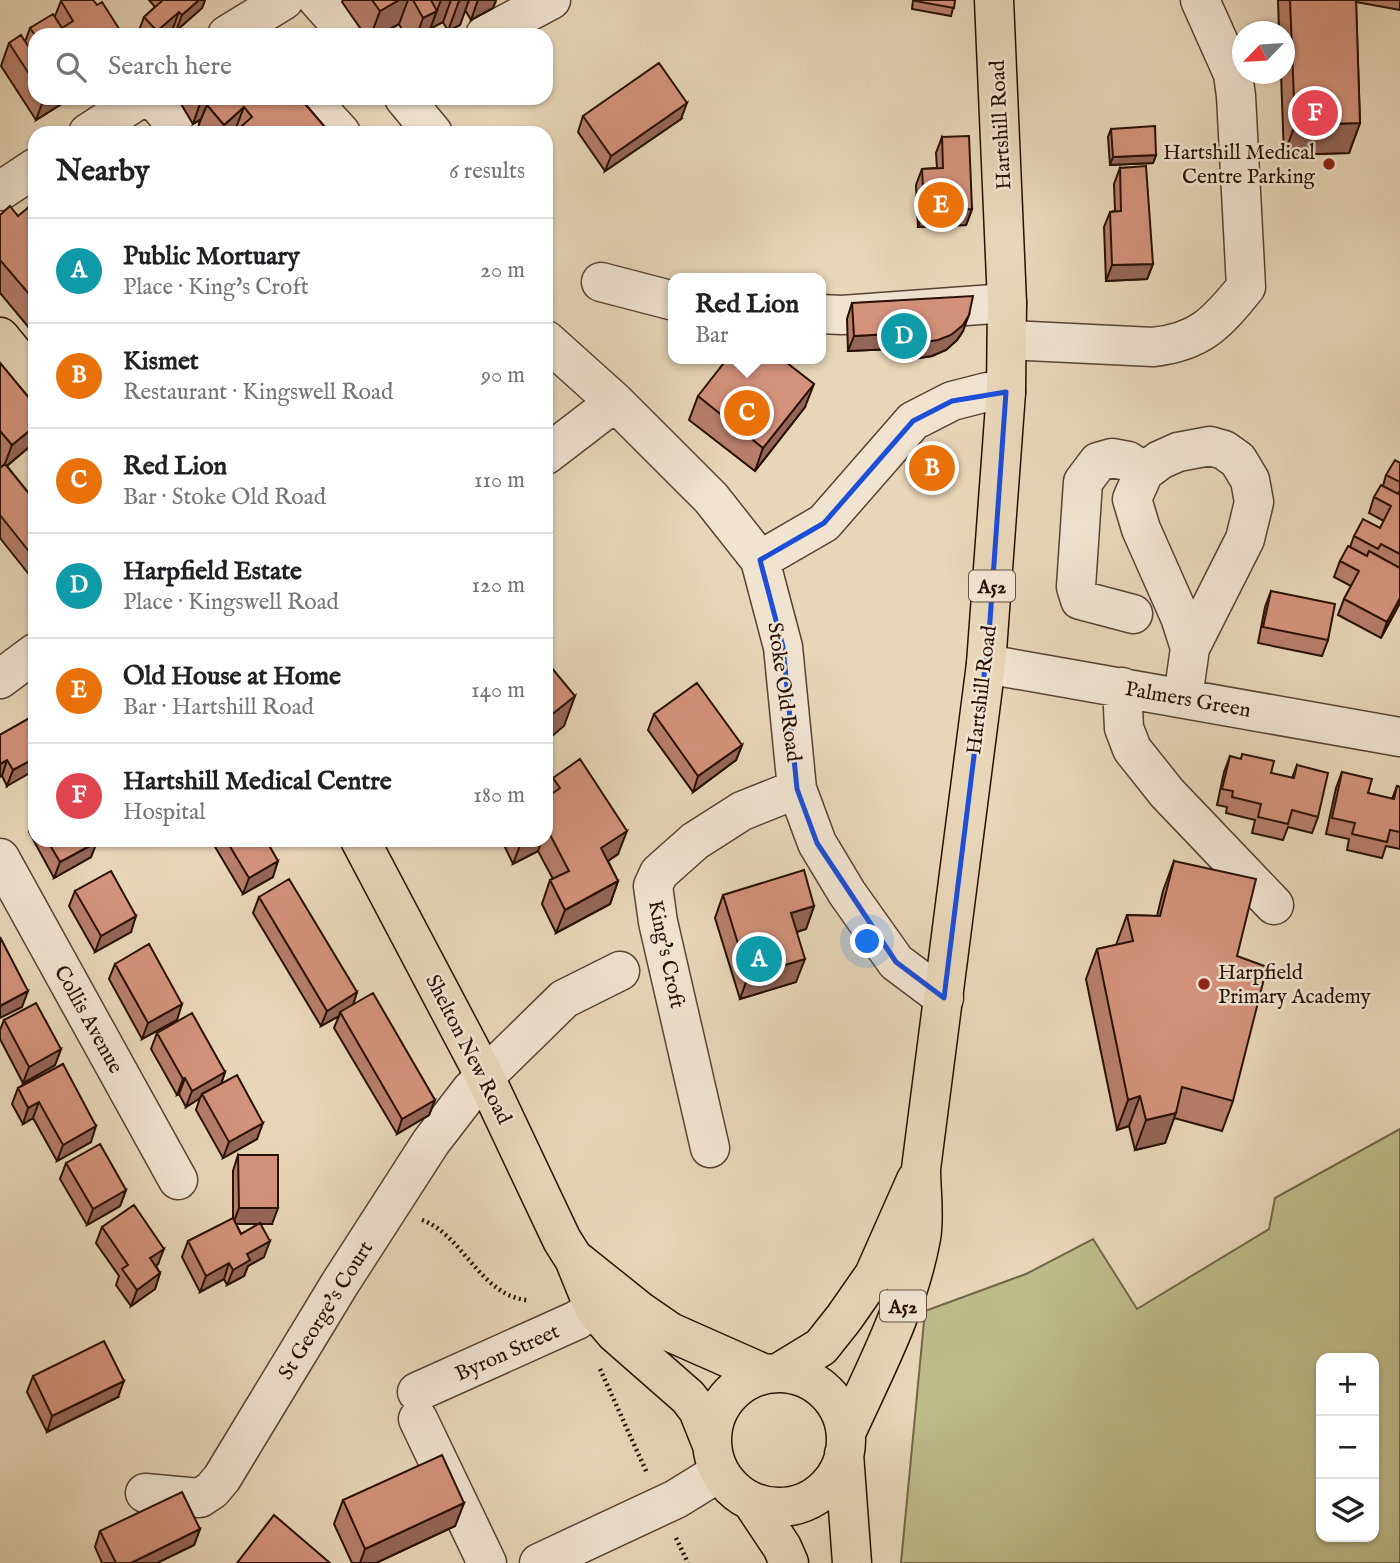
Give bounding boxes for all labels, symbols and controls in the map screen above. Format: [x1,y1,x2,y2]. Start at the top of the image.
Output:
north arrow [1232,21,1295,84]
search box [28,28,553,105]
icon: search [52,48,90,86]
text: Search here [108,50,232,83]
street label: Hartshill Road [985,59,1018,190]
pin: F [1292,87,1338,139]
place label: Hartshill Medical Centre Parking [1163,140,1316,191]
text: Nearby [56,153,149,191]
marker: Hartshill Medical Centre Parking [1321,156,1337,172]
text: 6 results [449,157,525,186]
pin: E [918,179,964,231]
text: Public Mortuary [123,240,300,273]
text: A [71,256,87,285]
text: 20 m [480,256,525,285]
text: Place · King's Croft [123,273,309,302]
popup [668,273,826,364]
text: Red Lion [695,288,799,321]
pin: D [881,310,927,362]
text: Bar [695,321,729,350]
text: Kismet [123,345,199,378]
text: B [71,361,87,390]
text: 90 m [481,361,525,390]
text: Restaurant · Kingswell Road [123,378,393,407]
pin: C [724,387,770,439]
pin: B [909,442,955,494]
text: Red Lion [123,450,227,483]
text: C [71,466,87,495]
text: 110 m [474,466,525,495]
text: Bar · Stoke Old Road [123,483,326,512]
text: Harpfield Estate [123,555,302,588]
road number: A52 [969,570,1015,601]
text: D [70,571,88,600]
text: 120 m [472,571,525,600]
text: Place · Kingswell Road [123,588,339,617]
street label: Stoke Old Road [760,621,807,765]
street label: Hartshill Road [961,623,1004,756]
text: Old House at Home [123,660,341,693]
text: E [71,676,87,705]
text: 140 m [471,676,525,705]
street label: Palmers Green [1123,676,1253,725]
text: Bar · Hartshill Road [123,693,314,722]
text: Hartshill Medical Centre [123,765,392,798]
text: F [72,781,86,810]
text: 180 m [473,781,525,810]
text: Hospital [123,798,205,827]
street label: King's Croft [641,898,690,1011]
your location [850,924,884,958]
pin: A [736,933,782,985]
place label: Harpfield Primary Academy [1218,960,1372,1011]
street label: Collis Avenue [47,961,129,1079]
street label: Shelton New Road [418,970,517,1130]
marker: Harpfield Primary Academy [1196,976,1212,992]
street label: St George's Court [273,1236,380,1385]
road number: A52 [880,1290,926,1322]
street label: Byron Street [451,1318,564,1388]
map controls [1316,1353,1379,1542]
button: + [1316,1353,1379,1416]
button: − [1316,1416,1379,1479]
button: layers [1316,1479,1379,1542]

